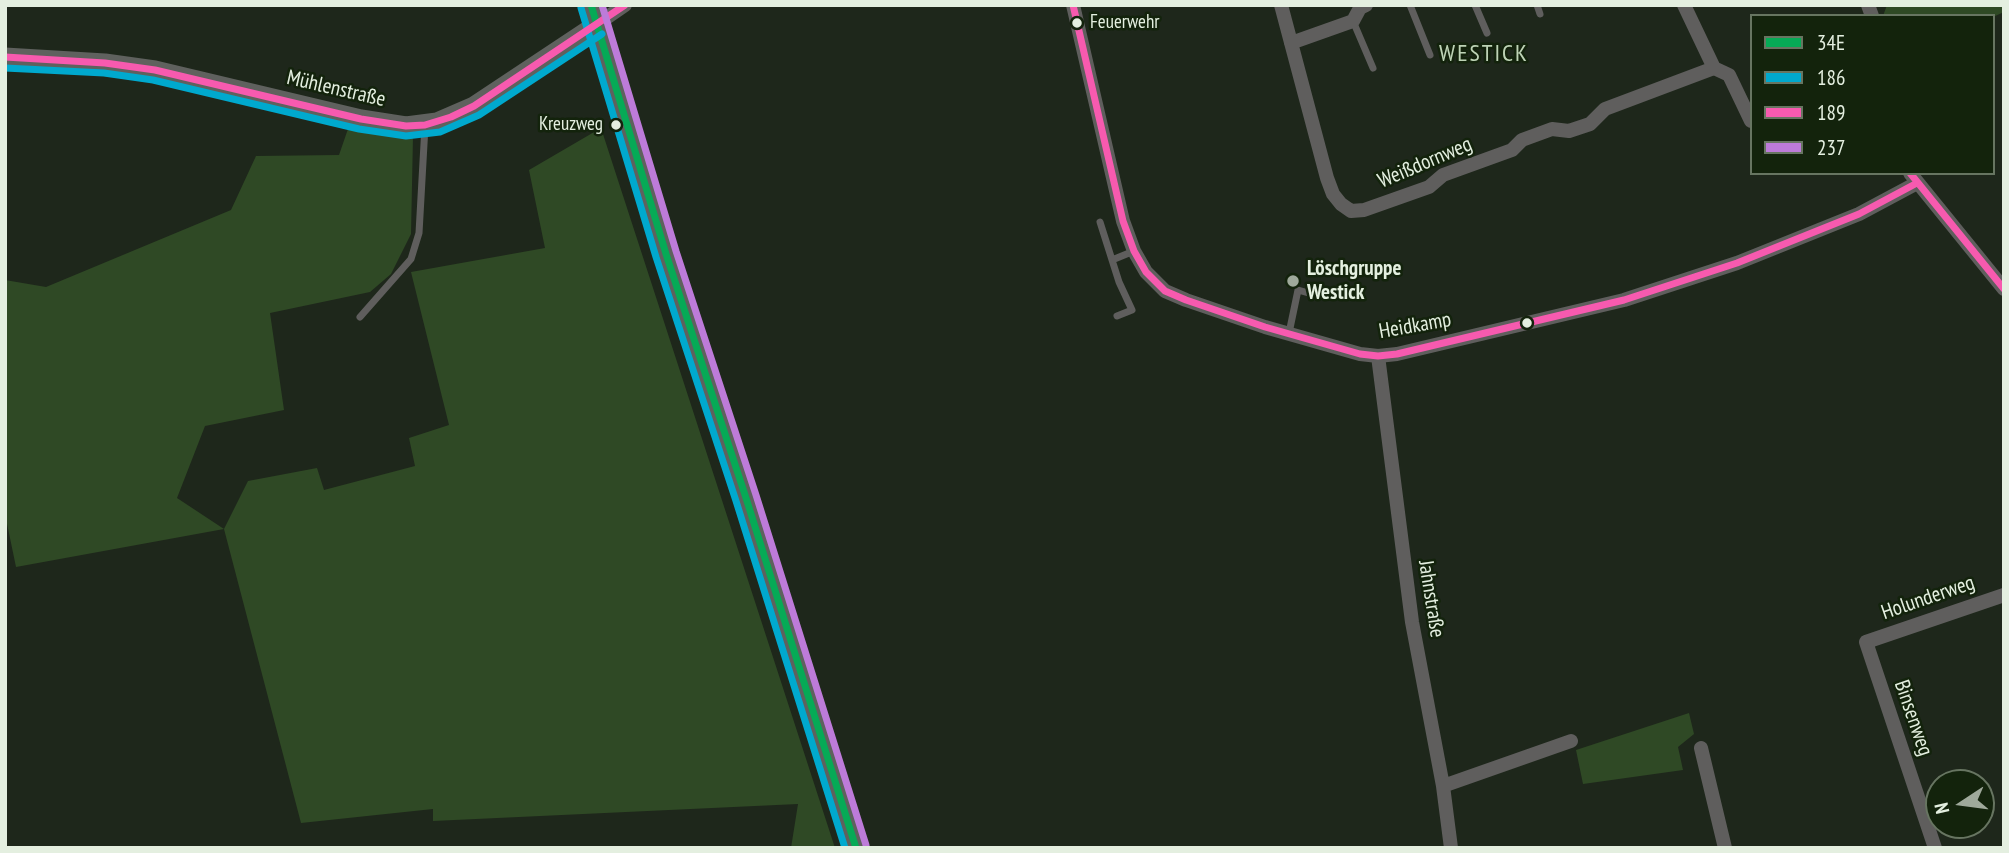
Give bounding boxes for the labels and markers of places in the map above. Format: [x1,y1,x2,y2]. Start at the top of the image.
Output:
place label: Feuerwehr [1090,12,1159,34]
marker: Feuerwehr [1070,16,1084,30]
place label: Kreuzweg [539,114,603,136]
marker: Kreuzweg [609,118,623,132]
place label: Löschgruppe Westick [1307,256,1401,306]
marker: Löschgruppe Westick [1285,273,1301,289]
unlabelled marker [1520,316,1534,330]

